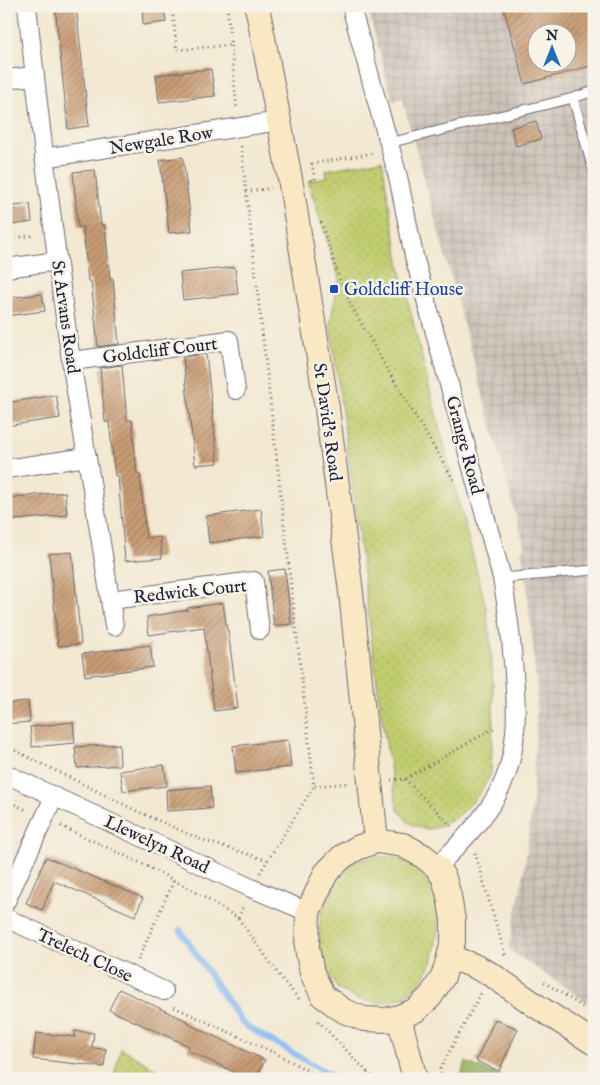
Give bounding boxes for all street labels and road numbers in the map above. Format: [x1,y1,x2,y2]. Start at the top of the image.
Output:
street label: Newgale Row [108,122,216,161]
street label: St Arvans Road [45,259,84,376]
street label: Goldcliff Court [102,333,219,370]
street label: St David's Road [307,361,346,483]
street label: Grange Road [439,394,488,497]
street label: Redwick Court [132,575,248,610]
street label: Llewelyn Road [100,811,213,880]
street label: Trelech Close [33,924,136,989]

